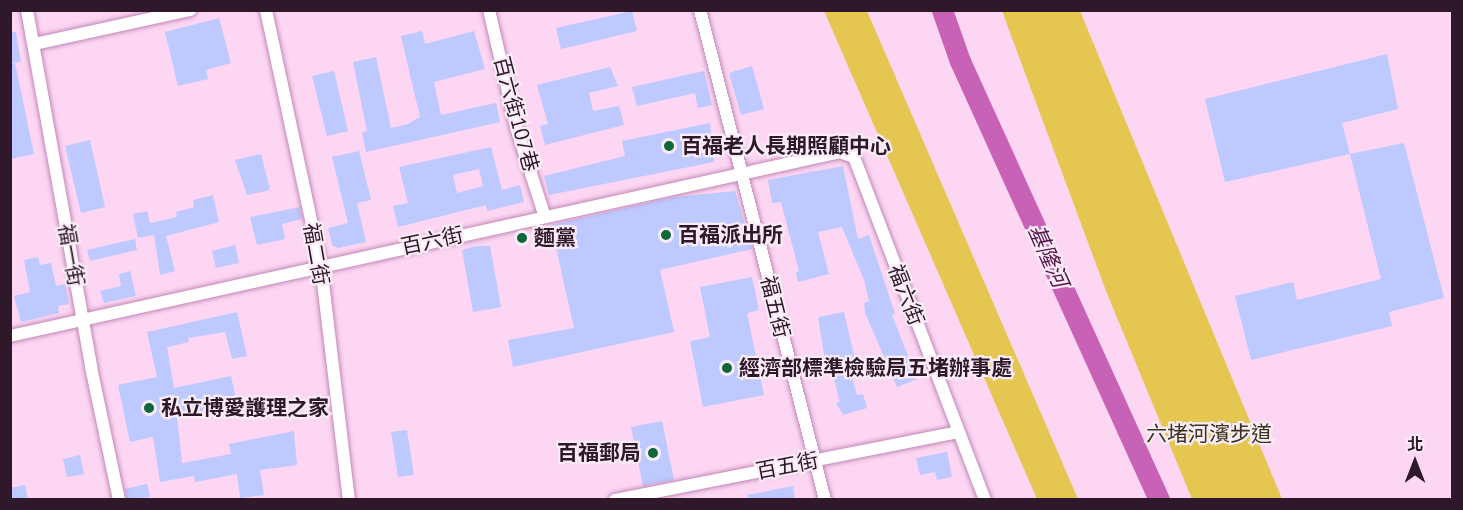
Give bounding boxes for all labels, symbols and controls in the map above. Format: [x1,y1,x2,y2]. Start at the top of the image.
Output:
street label: 百六街107巷 [489,54,543,174]
place label: 百福老人長期照顧中心 [681,133,891,159]
marker: 百福老人長期照顧中心 [662,139,676,153]
water label: 基隆河 [1023,220,1073,292]
street label: 福二街 [298,221,334,287]
street label: 福一街 [53,222,89,288]
street label: 百六街 [399,222,465,260]
place label: 百福派出所 [678,222,783,248]
place label: 麵黨 [534,225,576,251]
marker: 百福派出所 [659,228,673,242]
marker: 麵黨 [515,231,529,245]
street label: 福六街 [883,261,929,329]
street label: 福五街 [755,273,795,341]
place label: 經濟部標準檢驗局五堵辦事處 [739,355,1012,381]
marker: 經濟部標準檢驗局五堵辦事處 [720,361,734,375]
place label: 私立博愛護理之家 [161,395,329,421]
marker: 私立博愛護理之家 [142,401,156,415]
park label: 六堵河濱步道 [1146,421,1272,447]
north arrow [1385,432,1445,492]
text: 北 [1407,434,1423,454]
place label: 百福郵局 [557,440,641,466]
marker: 百福郵局 [646,446,660,460]
street label: 百五街 [754,448,820,484]

